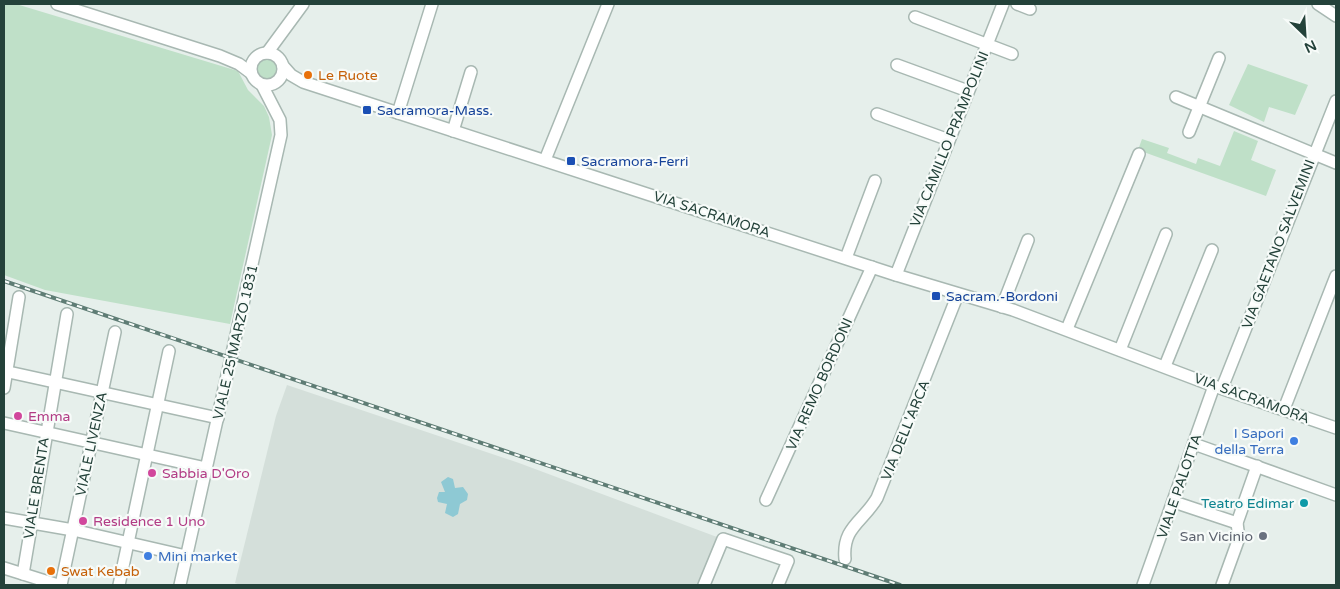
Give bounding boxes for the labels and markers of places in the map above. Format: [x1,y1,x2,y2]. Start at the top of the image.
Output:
place label: Le Ruote [318,67,378,84]
marker: Le Ruote [302,69,314,81]
place label: Sacramora-Mass. [377,102,493,119]
marker: Sacramora-Mass. [361,104,373,116]
place label: Sacramora-Ferri [581,153,689,170]
marker: Sacramora-Ferri [565,155,577,167]
place label: Sacram.-Bordoni [946,288,1058,305]
marker: Sacram.-Bordoni [930,290,942,302]
place label: Emma [28,408,70,425]
marker: Emma [12,410,24,422]
place label: I Sapori della Terra [1215,425,1284,458]
marker: I Sapori della Terra [1288,435,1300,447]
place label: Sabbia D'Oro [162,465,250,482]
marker: Sabbia D'Oro [146,467,158,479]
place label: Teatro Edimar [1201,495,1295,512]
marker: Teatro Edimar [1298,497,1310,509]
place label: Residence 1 Uno [93,513,205,530]
marker: Residence 1 Uno [77,515,89,527]
place label: San Vicinio [1180,528,1253,545]
marker: San Vicinio [1257,530,1269,542]
place label: Mini market [158,548,238,565]
marker: Mini market [142,550,154,562]
place label: Swat Kebab [61,563,140,580]
marker: Swat Kebab [45,565,57,577]

